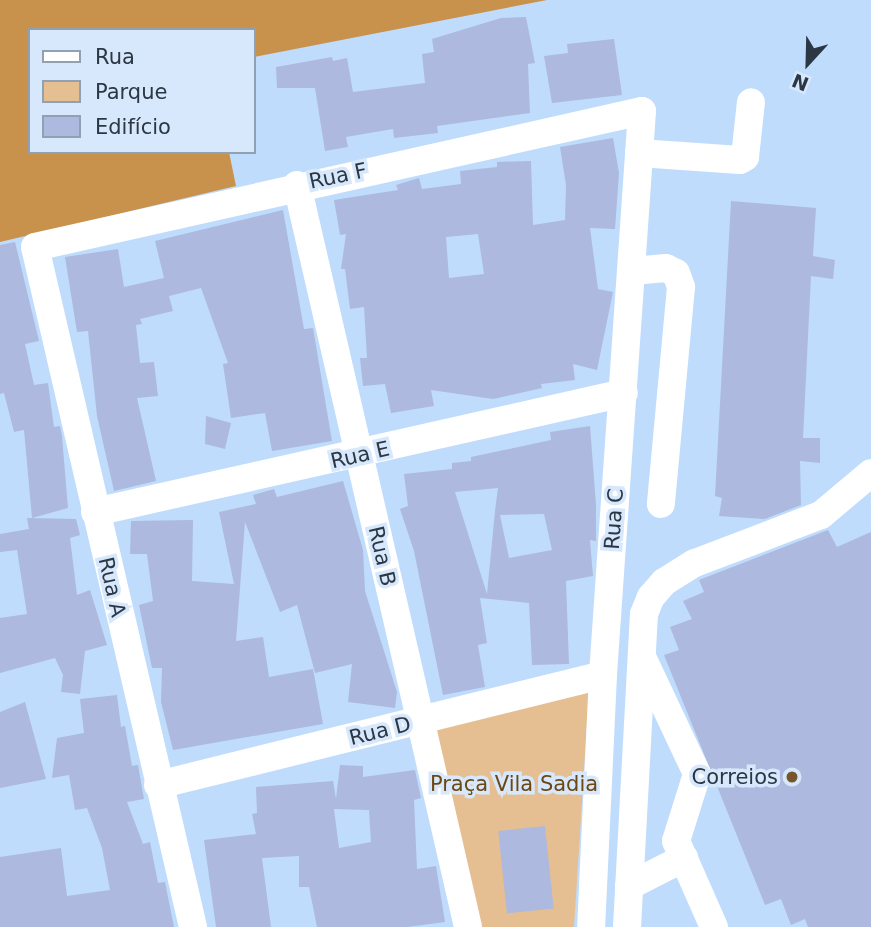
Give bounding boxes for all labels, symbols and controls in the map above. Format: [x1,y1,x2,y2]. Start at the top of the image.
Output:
legend [28,28,256,154]
north arrow [773,28,843,98]
text: Rua [95,45,135,69]
text: N [789,69,812,96]
text: Parque [95,80,167,104]
text: Edifício [95,115,171,139]
street label: Rua F [307,158,369,194]
street label: Rua E [328,436,392,474]
street label: Rua C [599,488,629,550]
street label: Rua B [363,523,401,589]
street label: Rua A [93,555,131,619]
street label: Rua D [347,711,413,751]
place label: Correios [692,764,778,790]
marker: Correios [784,769,800,785]
park label: Praça Vila Sadia [430,771,598,797]

